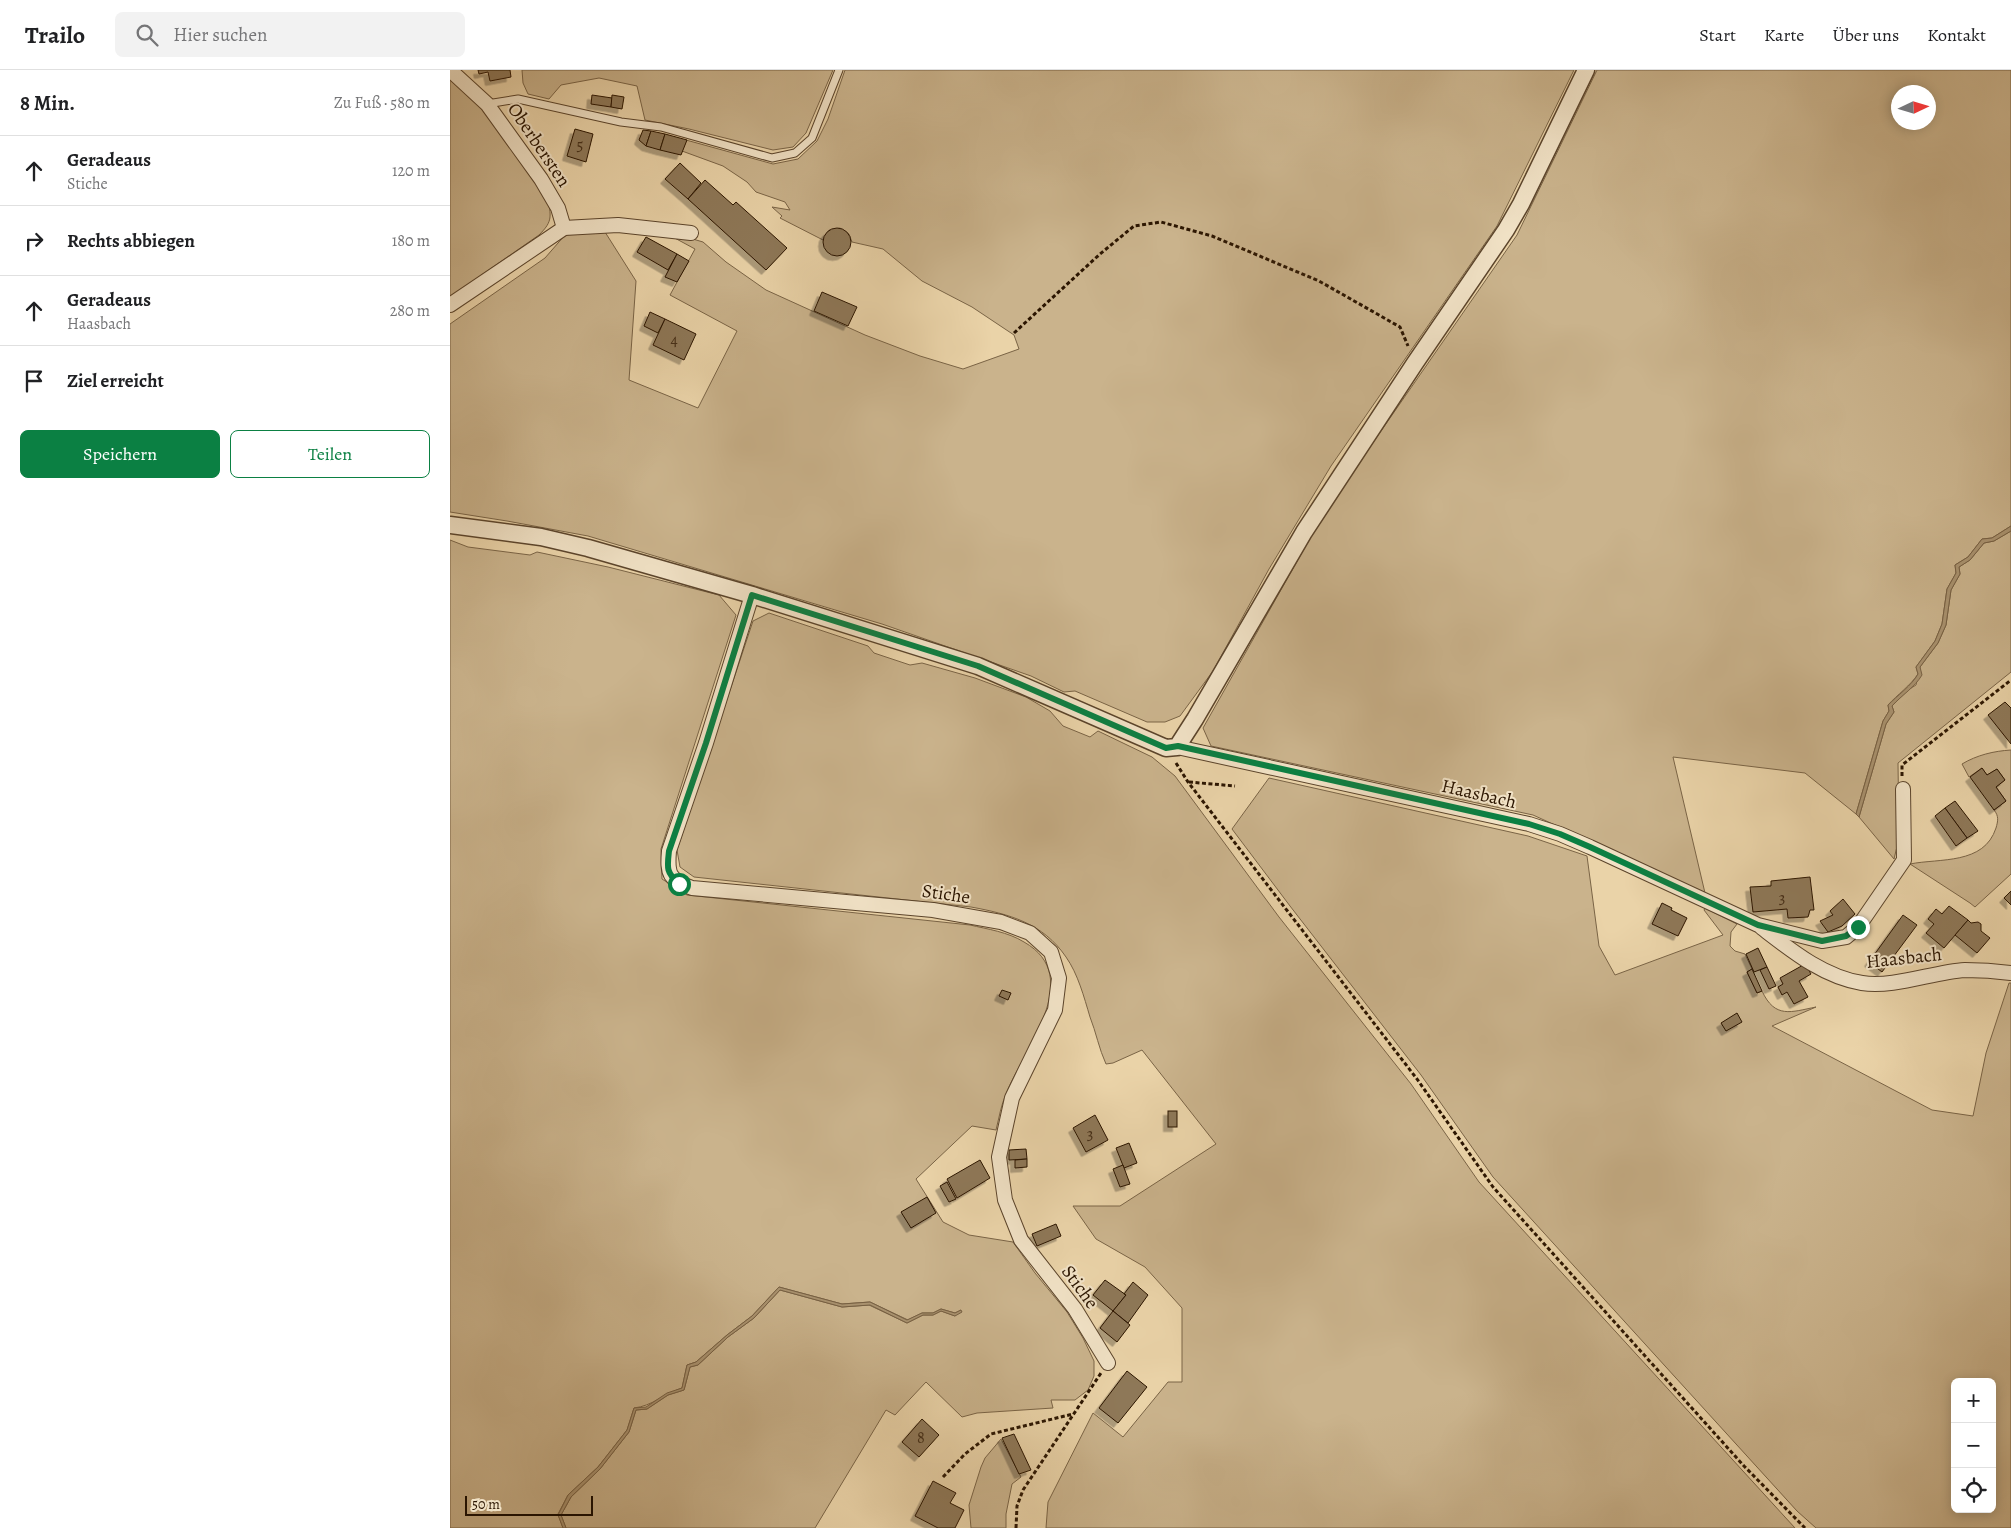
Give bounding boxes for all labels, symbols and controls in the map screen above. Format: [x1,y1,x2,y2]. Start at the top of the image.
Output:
search box [115,12,465,57]
text: Trailo [25,19,85,51]
icon: search [133,21,161,49]
text: Hier suchen [173,22,267,48]
text: Start [1699,23,1736,47]
text: Karte [1764,23,1804,47]
text: Über uns [1832,23,1899,47]
text: Kontakt [1927,23,1986,47]
north arrow [1891,85,1936,130]
text: 8 Min. [20,89,75,117]
text: Zu Fuß · 580 m [334,92,430,114]
street label: Oberbersten [501,98,577,192]
house number: 5 [577,134,584,156]
text: Geradeaus [67,147,151,173]
icon: ahead [20,157,48,185]
text: 120 m [392,160,430,182]
text: Stiche [67,173,108,195]
icon: right [20,227,48,255]
text: Rechts abbiegen [67,228,195,254]
text: 180 m [392,230,430,252]
text: Geradeaus [67,287,151,313]
icon: ahead [20,297,48,325]
text: 280 m [390,300,430,322]
text: Haasbach [67,313,131,335]
house number: 4 [670,329,678,351]
icon: arrive [20,367,48,395]
text: Ziel erreicht [67,368,164,394]
button: Speichern [20,430,220,478]
button: Teilen [230,430,430,478]
street label: Haasbach [1439,773,1519,815]
route start [668,873,691,896]
street label: Stiche [920,878,972,910]
house number: 3 [1779,887,1785,909]
route end [1847,916,1870,939]
street label: Haasbach [1865,941,1943,975]
house number: 3 [1087,1123,1093,1145]
street label: Stiche [1055,1260,1105,1314]
map controls [1951,1378,1996,1513]
button: + [1951,1378,1996,1423]
button: − [1951,1423,1996,1468]
house number: 8 [917,1427,925,1449]
button: locate [1951,1468,1996,1513]
scale bar [465,1493,592,1516]
text: 50 m [472,1495,500,1514]

